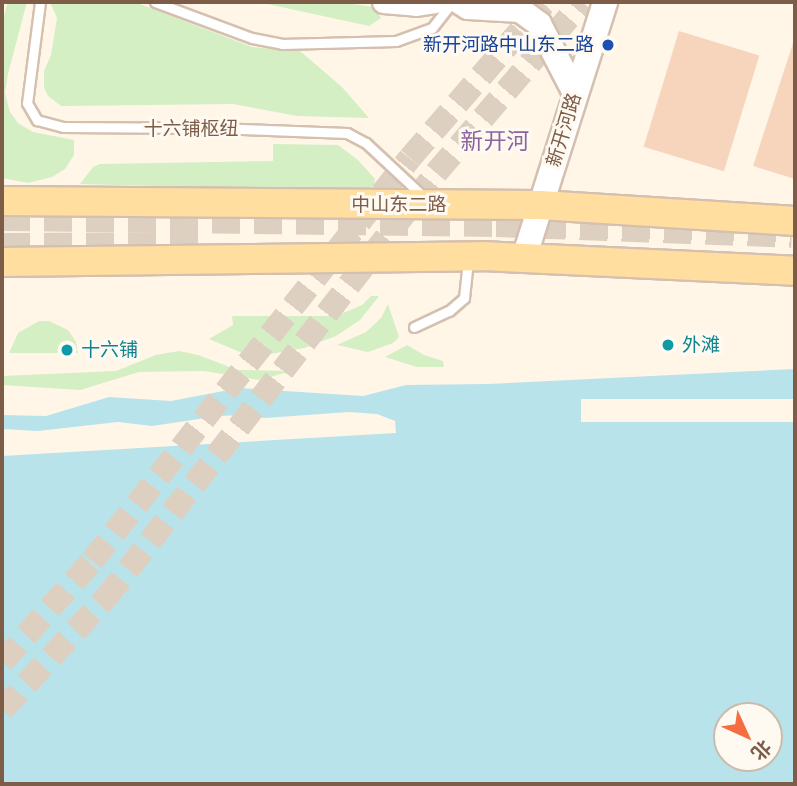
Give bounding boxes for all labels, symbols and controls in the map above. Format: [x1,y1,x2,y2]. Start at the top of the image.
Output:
place label: 新开河路中山东二路 [423,34,594,56]
marker: 新开河路中山东二路 [600,37,616,53]
street label: 新开河路 [542,90,586,170]
street label: 十六铺枢纽 [144,118,238,140]
district label: 新开河 [461,126,529,154]
street label: 中山东二路 [352,194,446,216]
place label: 外滩 [682,334,720,356]
marker: 外滩 [660,337,676,353]
place label: 十六铺 [81,339,138,361]
marker: 十六铺 [59,342,75,358]
north arrow [713,702,783,772]
text: 北 [746,735,777,766]

